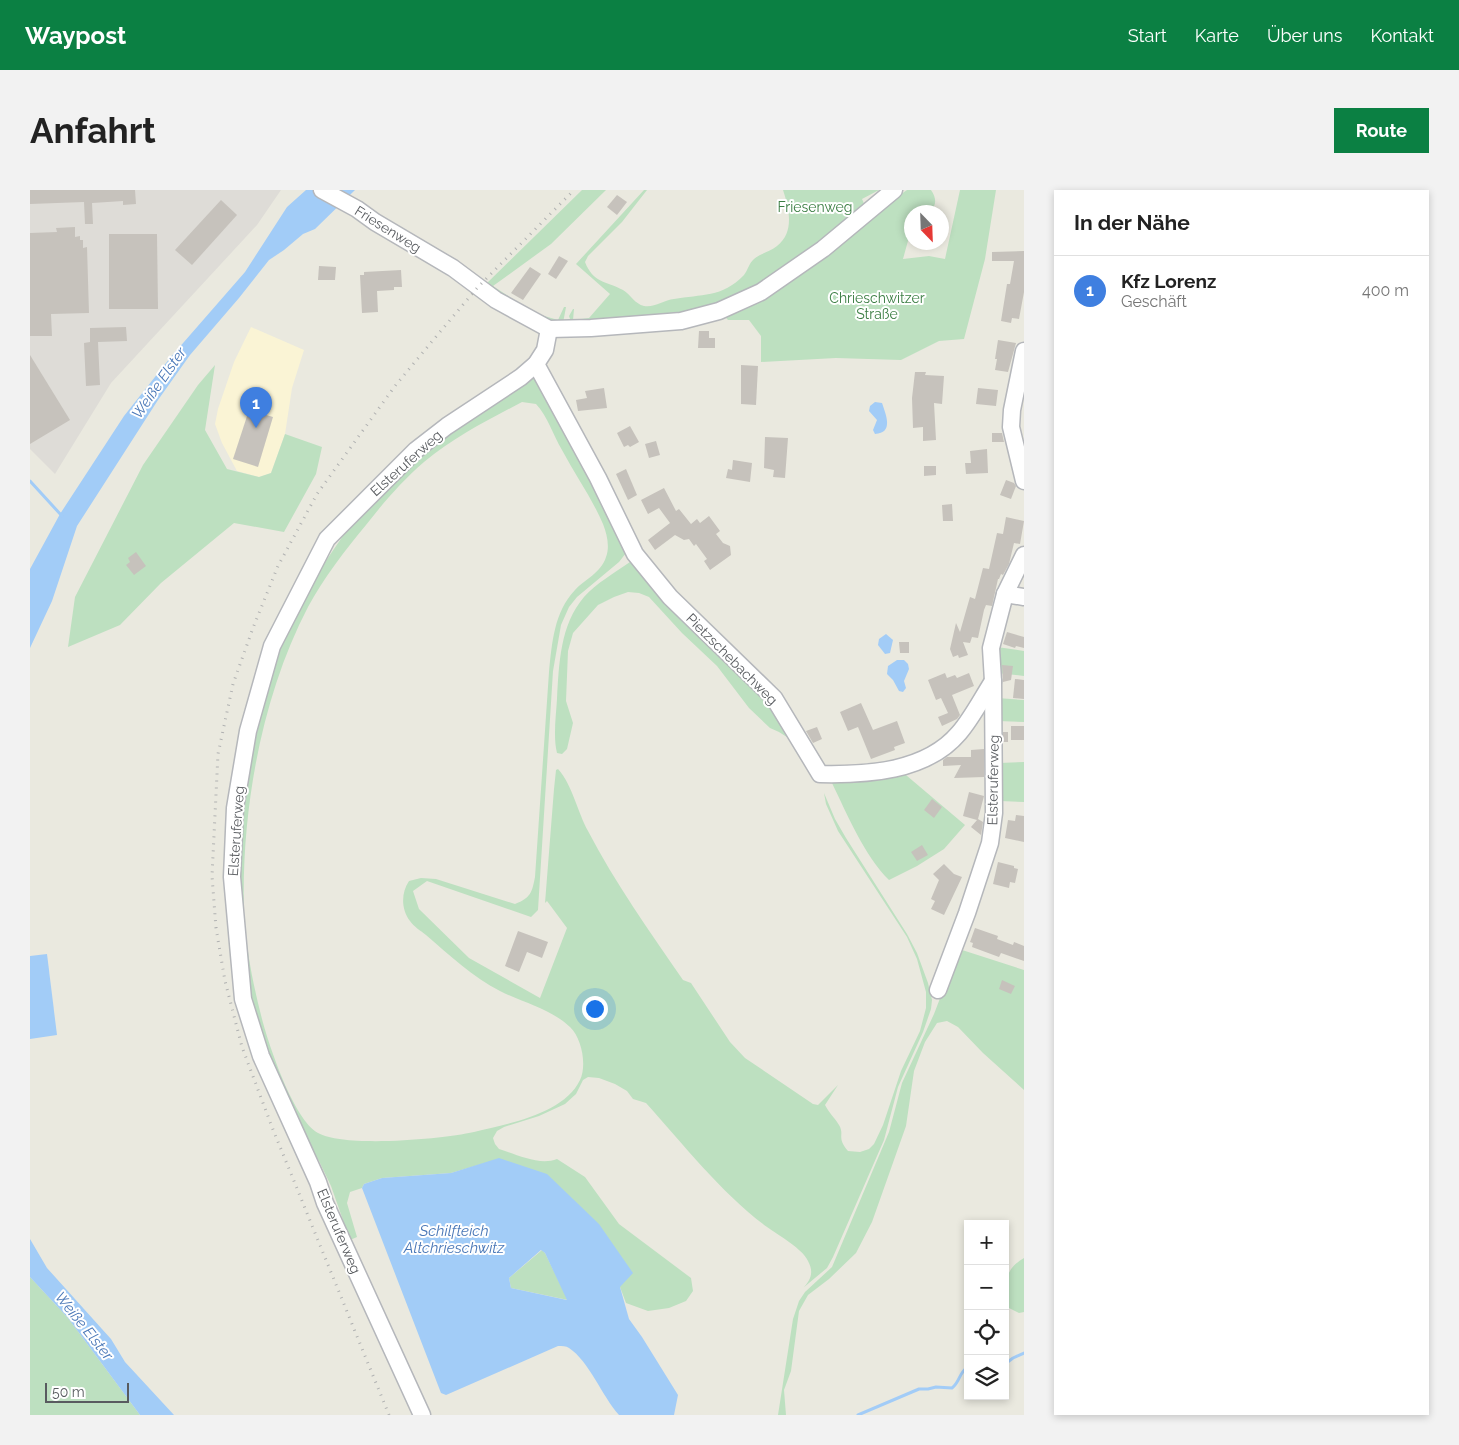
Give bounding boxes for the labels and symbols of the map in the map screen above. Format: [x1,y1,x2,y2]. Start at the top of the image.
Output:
park label: Friesenweg [778,199,852,215]
street label: Friesenweg [352,202,424,256]
north arrow [904,205,949,250]
park label: Chrieschwitzer Straße [829,290,925,322]
water label: Weiße Elster [128,343,191,422]
pin: 1 [240,387,272,428]
street label: Elsteruferweg [367,427,445,499]
street label: Pietzschebachweg [683,610,781,708]
street label: Elsteruferweg [984,735,1002,825]
street label: Elsteruferweg [225,785,247,877]
your location [582,996,608,1022]
street label: Elsteruferweg [314,1186,364,1276]
water label: Schilfteich Altchrieschwitz [403,1222,505,1257]
water label: Weiße Elster [51,1288,118,1364]
scale bar [45,1380,129,1403]

